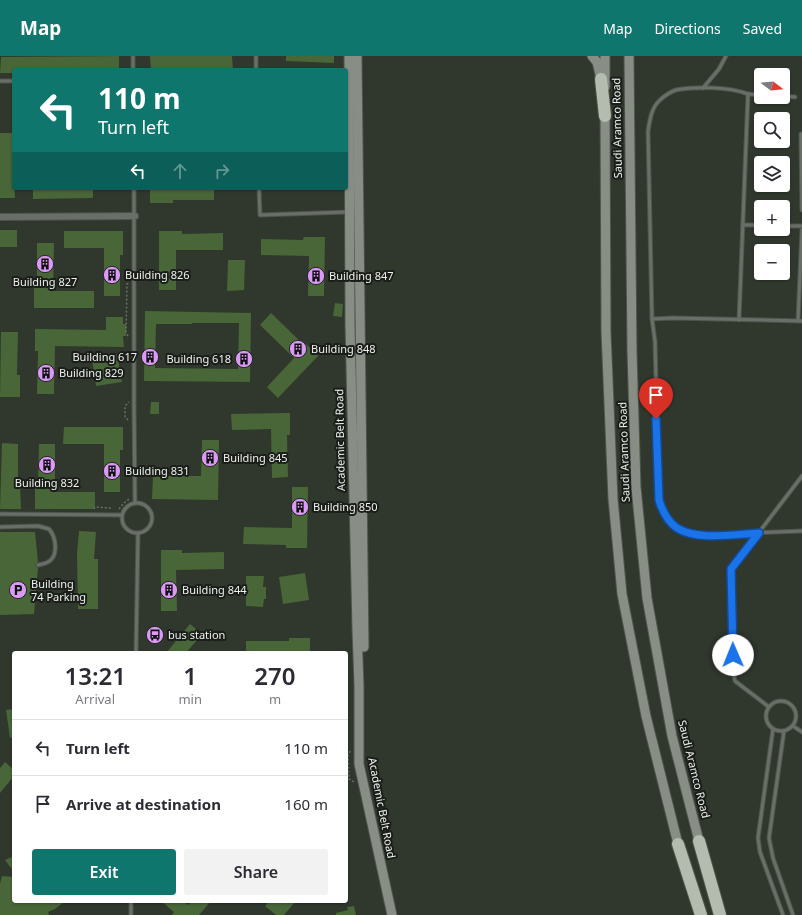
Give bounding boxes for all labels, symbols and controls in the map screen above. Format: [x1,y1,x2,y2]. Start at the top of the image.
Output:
text: Map [20,15,61,41]
text: Map [603,19,632,38]
text: Directions [654,19,721,38]
text: Saved [743,19,782,38]
north arrow [754,68,790,104]
map controls [754,68,790,280]
street label: Saudi Aramco Road [608,78,625,178]
text: 110 m [98,79,181,117]
icon: left [32,84,84,136]
button: search [754,112,790,148]
text: Turn left [98,115,169,139]
button: layers [754,156,790,192]
icon: left [127,160,149,182]
icon: ahead [169,160,191,182]
icon: right [211,160,233,182]
button: + [754,200,790,236]
button: − [754,244,790,280]
building icon: Building 827 [35,254,55,274]
building icon: Building 826 [102,265,122,285]
building icon: Building 847 [306,266,326,286]
place label: Building 826 [125,267,190,282]
place label: Building 847 [329,268,394,283]
place label: Building 827 [13,274,77,289]
building icon: Building 848 [288,339,308,359]
place label: Building 848 [311,341,376,356]
building icon: Building 617 [140,347,160,367]
place label: Building 617 [72,349,137,364]
building icon: Building 618 [234,349,254,369]
place label: Building 618 [166,351,231,366]
building icon: Building 829 [36,363,56,383]
place label: Building 829 [59,365,124,380]
pin [639,378,673,419]
icon: arrive [645,384,667,406]
street label: Academic Belt Road [331,389,348,491]
street label: Saudi Aramco Road [614,402,633,503]
building icon: Building 845 [200,448,220,468]
place label: Building 845 [223,450,288,465]
building icon: Building 832 [37,455,57,475]
building icon: Building 831 [102,461,122,481]
place label: Building 831 [125,463,190,478]
place label: Building 832 [15,475,79,490]
building icon: Building 850 [290,497,310,517]
place label: Building 850 [313,499,378,514]
place label: Building 74 Parking [31,576,86,604]
parking icon: Building 74 Parking [8,580,28,600]
building icon: Building 844 [159,580,179,600]
place label: Building 844 [182,582,247,597]
bus stop icon: bus station [145,625,165,645]
place label: bus station [168,627,225,642]
position arrow [712,634,754,676]
text: 13:21 [64,659,126,692]
text: 1 [183,659,197,692]
text: 270 [254,659,296,692]
text: Arrival [75,690,115,708]
text: min [178,690,202,708]
text: m [269,690,281,708]
street label: Saudi Aramco Road [675,718,714,819]
icon: left [32,737,54,759]
text: Turn left [66,738,130,758]
text: 110 m [284,738,328,758]
street label: Academic Belt Road [365,756,400,859]
icon: arrive [32,793,54,815]
text: Arrive at destination [66,794,221,814]
text: 160 m [284,794,328,814]
button: Exit [32,849,176,895]
button: Share [184,849,328,895]

